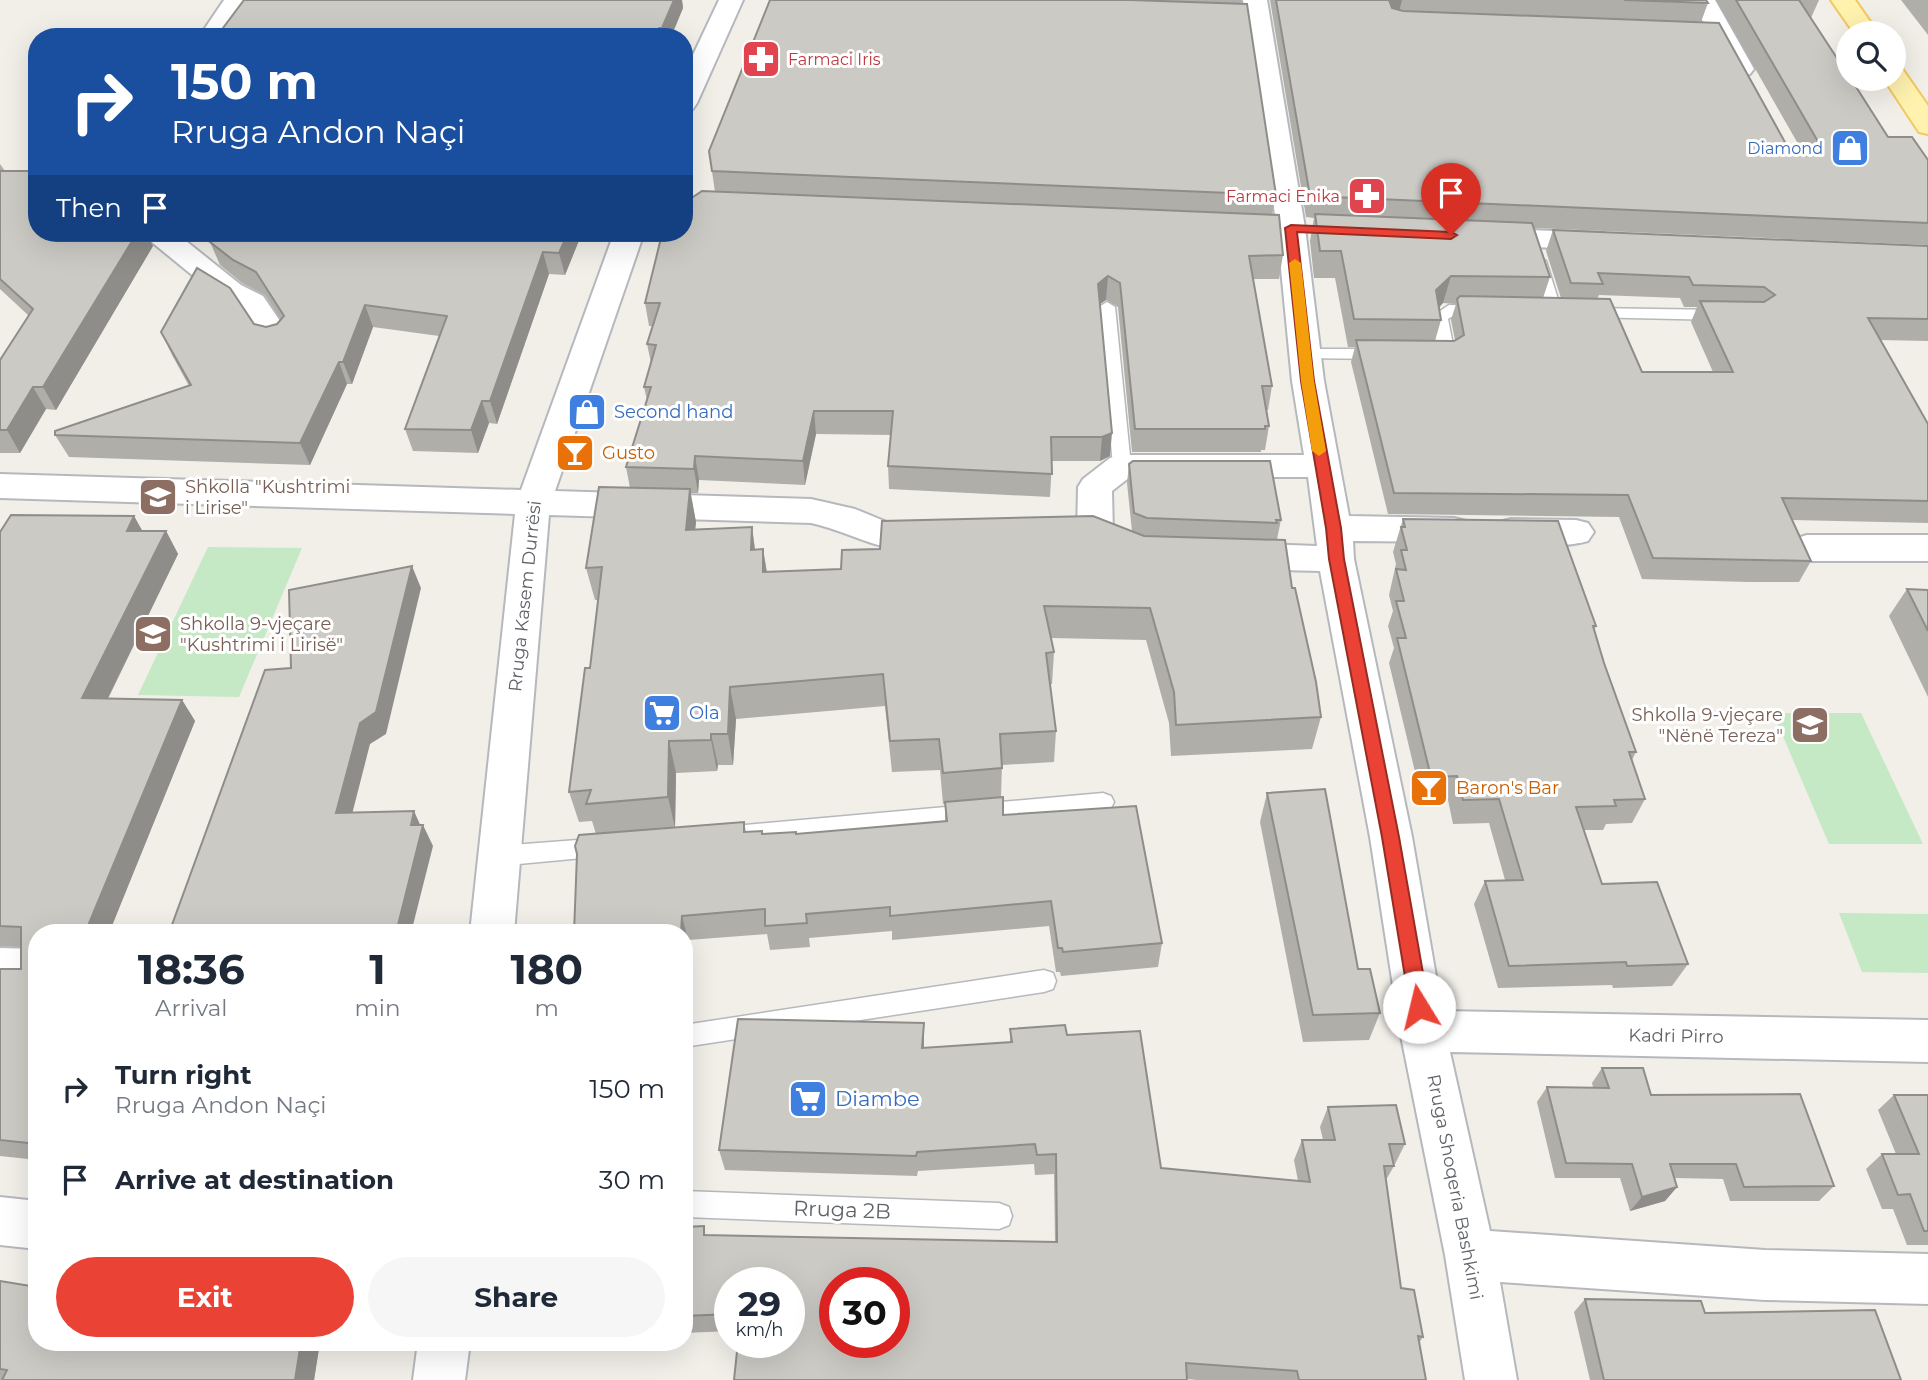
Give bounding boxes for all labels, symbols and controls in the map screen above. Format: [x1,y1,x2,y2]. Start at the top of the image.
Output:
map controls [1836,21,1906,91]
button: search [1836,21,1906,91]
pharmacy icon: Farmaci Iris [740,38,782,80]
place label: Farmaci Iris [788,50,881,69]
text: 150 m [171,52,318,111]
icon: right [56,56,147,147]
text: Rruga Andon Naçi [171,112,465,151]
shop icon: Diamond [1829,127,1871,169]
place label: Diamond [1747,139,1823,158]
pin [1421,163,1481,235]
icon: arrive [1432,174,1470,212]
pharmacy icon: Farmaci Enika [1346,175,1388,217]
place label: Farmaci Enika [1226,187,1340,206]
icon: arrive [136,189,174,227]
text: Then [56,192,122,224]
shop icon: Second hand [566,391,608,433]
place label: Second hand [614,401,733,423]
bar icon: Gusto [554,432,596,474]
place label: Gusto [602,442,655,464]
school or university icon: Shkolla "Kushtrimi i Lirise" [137,476,179,518]
place label: Shkolla "Kushtrimi i Lirise" [185,476,350,519]
street label: Rruga Kasem Durrësi [504,499,546,693]
school or university icon: Shkolla 9-vjeçare "Kushtrimi i Lirisë" [132,613,174,655]
place label: Shkolla 9-vjeçare "Kushtrimi i Lirisë" [180,613,343,656]
supermarket icon: Ola [641,692,683,734]
place label: Ola [689,702,720,724]
place label: Shkolla 9-vjeçare "Nënë Tereza" [1632,704,1783,747]
school or university icon: Shkolla 9-vjeçare "Nënë Tereza" [1789,704,1831,746]
bar icon: Baron's Bar [1408,767,1450,809]
place label: Baron's Bar [1456,777,1559,799]
text: 18:36 [138,943,245,995]
text: 1 [369,943,386,995]
text: 180 [510,943,583,995]
position arrow [1382,970,1456,1044]
text: Arrival [155,994,228,1022]
text: min [354,994,401,1022]
text: m [535,994,559,1022]
street label: Kadri Pirro [1628,1024,1724,1048]
text: Turn right [115,1059,251,1091]
icon: right [56,1070,94,1108]
street label: Rruga Shoqeria Bashkimi [1422,1072,1488,1302]
text: 150 m [589,1073,665,1105]
supermarket icon: Diambe [787,1078,829,1120]
place label: Diambe [835,1086,920,1111]
text: Rruga Andon Naçi [115,1091,327,1119]
icon: arrive [56,1161,94,1199]
text: Arrive at destination [115,1164,394,1196]
text: 30 m [599,1164,665,1196]
street label: Rruga 2B [793,1195,891,1224]
button: Exit [56,1257,354,1337]
button: Share [368,1257,665,1337]
speed limit sign: 30 [819,1267,910,1358]
text: 29 [738,1282,781,1325]
text: km/h [735,1319,784,1341]

